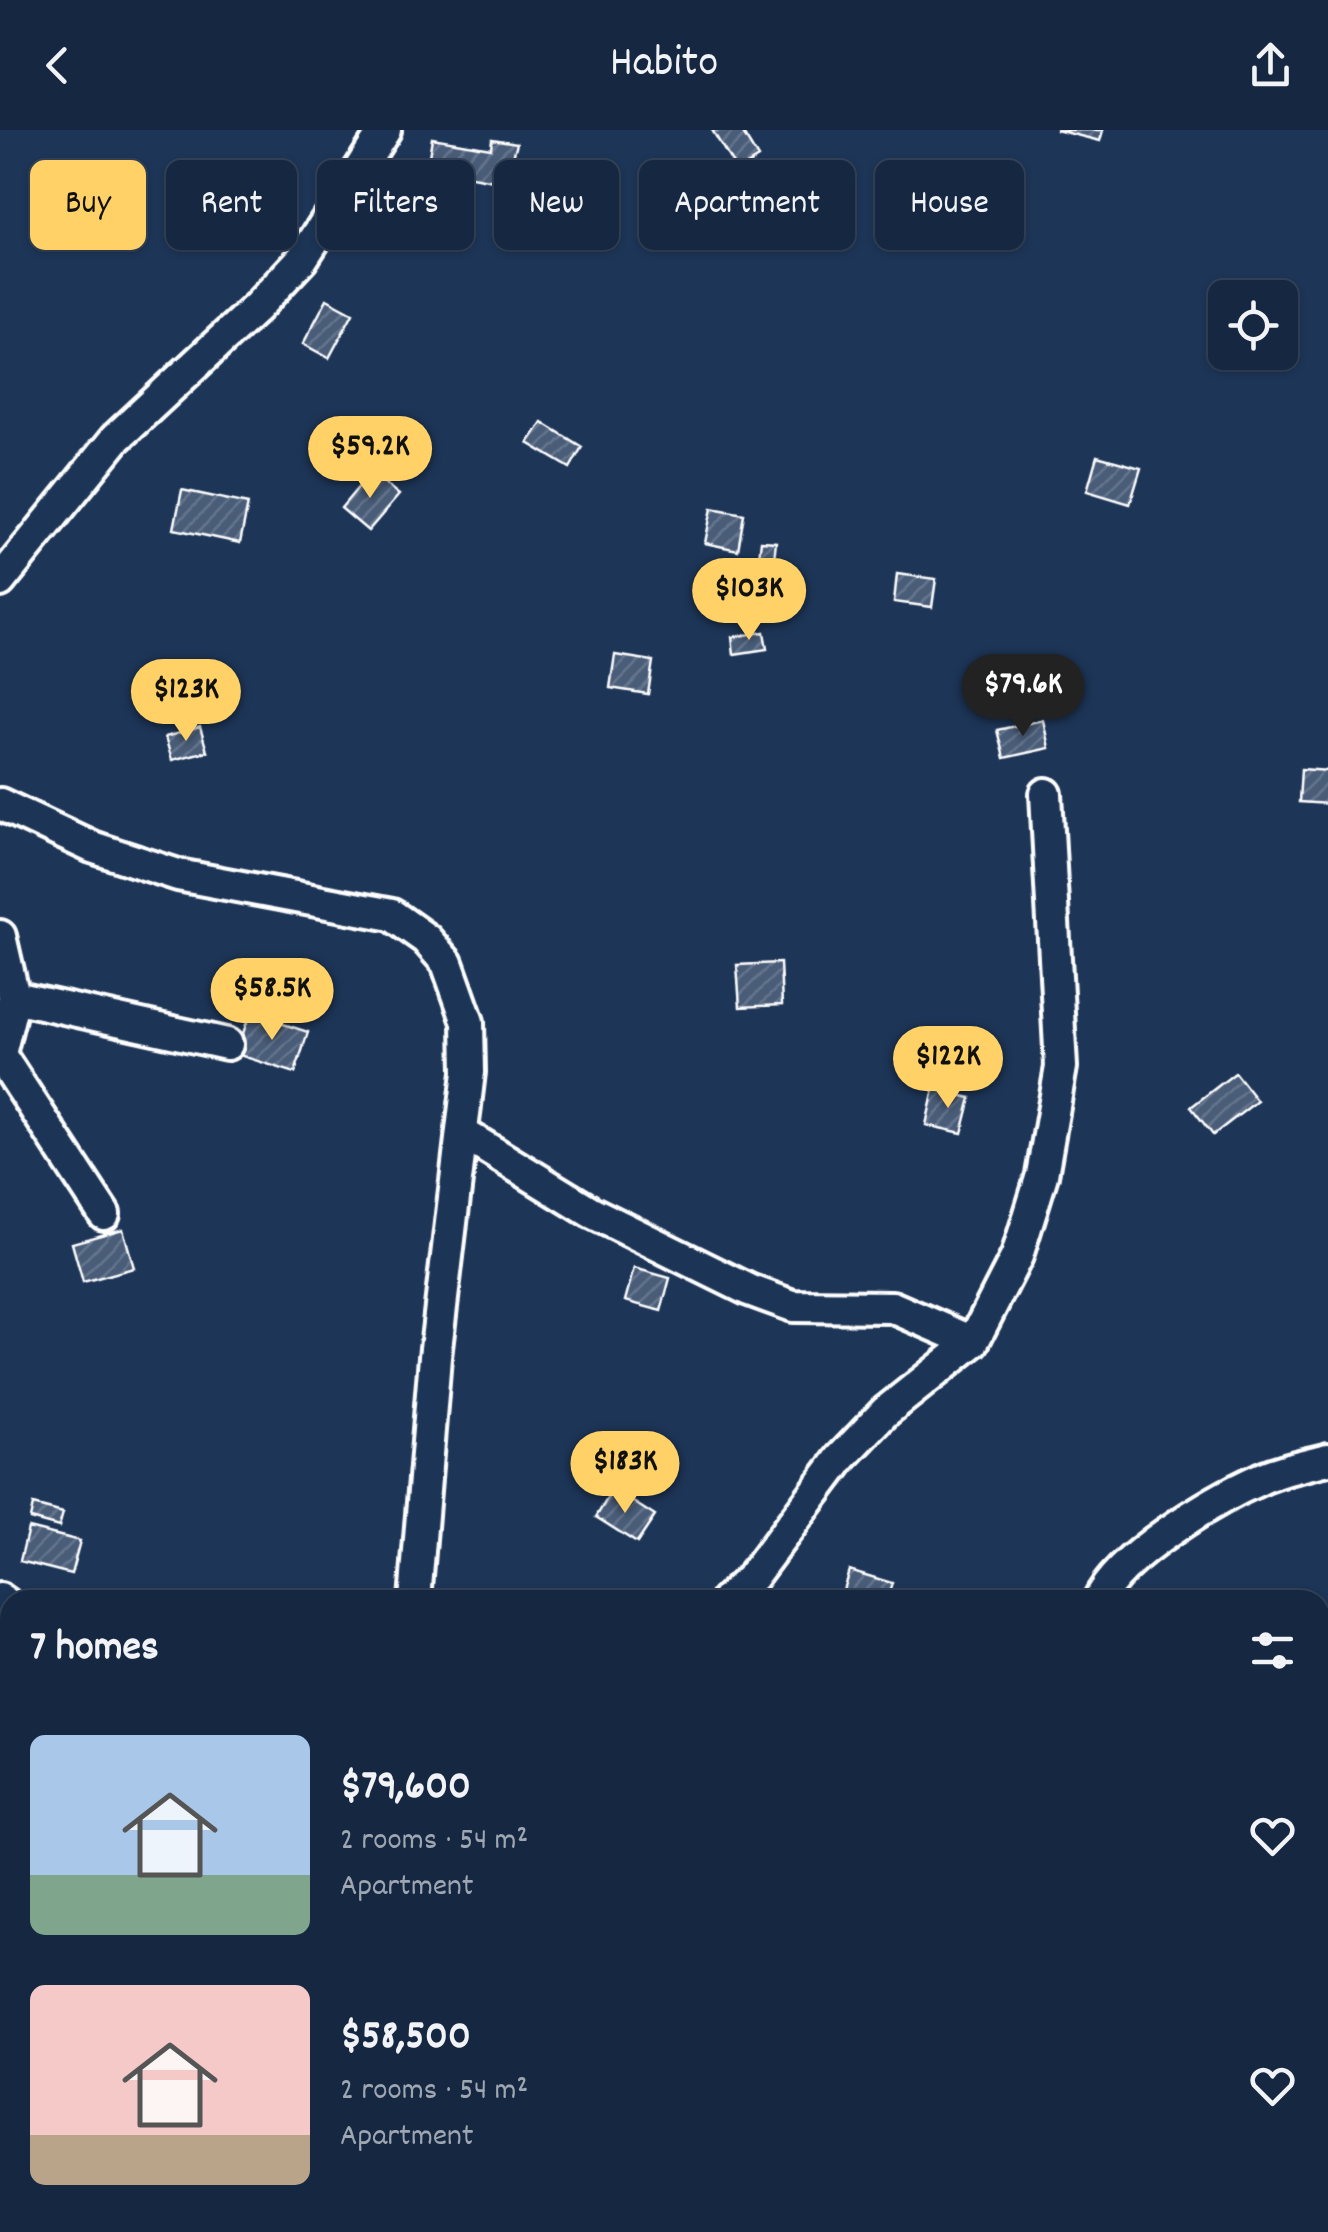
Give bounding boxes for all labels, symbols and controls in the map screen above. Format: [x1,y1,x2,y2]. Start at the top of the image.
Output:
text: Habito [610,33,718,97]
icon: back [30,38,85,93]
icon: share [1243,38,1298,93]
chip: Buy [30,160,146,250]
chip: Rent [166,160,297,250]
chip: Filters [317,160,474,250]
chip: New [494,160,619,250]
chip: Apartment [639,160,855,250]
chip: House [875,160,1024,250]
map controls [1208,280,1298,370]
button: locate [1208,280,1298,370]
pin: $59.2K [289,416,451,501]
text: $59.2K [330,425,410,471]
pin: $103K [679,558,819,643]
text: $103K [714,567,784,613]
pin: $79.6K [942,654,1104,739]
pin: $123K [116,659,256,744]
text: $79.6K [984,663,1062,709]
text: $123K [153,668,219,714]
pin: $58.5K [191,958,353,1043]
text: $58.5K [233,967,311,1013]
pin: $122K [878,1026,1018,1111]
text: $122K [915,1035,981,1081]
pin: $183K [555,1431,695,1516]
text: $183K [592,1440,658,1486]
text: 7 homes [30,1620,159,1680]
icon: filters [1245,1623,1300,1678]
text: $79,600 [340,1759,471,1819]
icon: home [110,1775,230,1895]
icon: heart [1245,1808,1300,1863]
text: 2 rooms · 54 m² [340,1819,528,1865]
text: Apartment [340,1865,474,1911]
text: $58,500 [340,2009,471,2069]
icon: home [110,2025,230,2145]
icon: heart [1245,2058,1300,2113]
text: 2 rooms · 54 m² [340,2069,528,2115]
text: Apartment [340,2115,474,2161]

